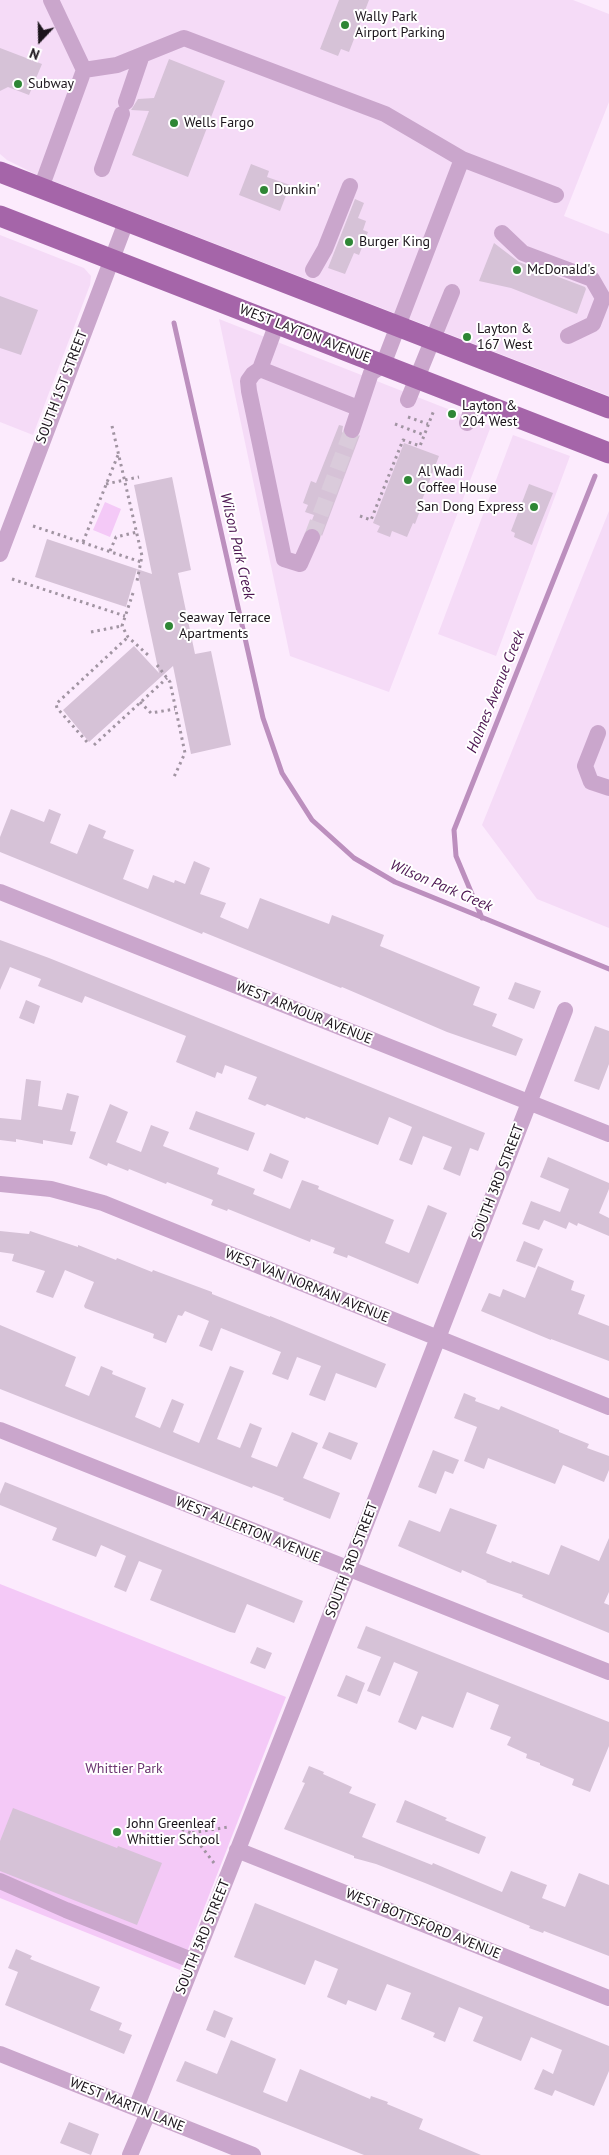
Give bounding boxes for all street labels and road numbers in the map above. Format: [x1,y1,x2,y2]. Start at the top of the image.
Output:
street label: WEST LAYTON AVENUE [237,301,373,367]
street label: SOUTH 1ST STREET [33,328,91,446]
street label: WEST ARMOUR AVENUE [233,978,375,1048]
street label: SOUTH 3RD STREET [468,1122,528,1242]
street label: WEST VAN NORMAN AVENUE [222,1245,392,1327]
street label: WEST ALLERTON AVENUE [173,1493,323,1567]
street label: SOUTH 3RD STREET [322,1500,382,1620]
street label: SOUTH 3RD STREET [172,1877,234,1997]
street label: WEST BOTTSFORD AVENUE [343,1885,503,1963]
street label: WEST MARTIN LANE [67,2074,187,2136]

